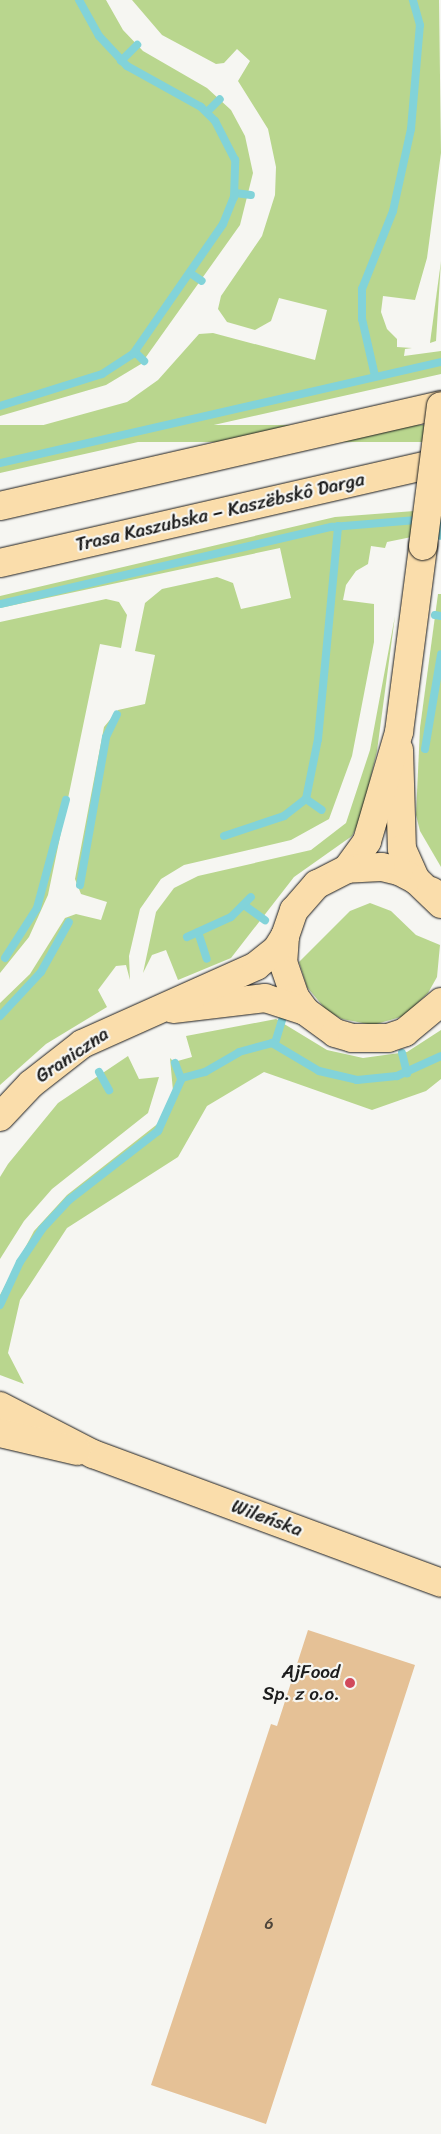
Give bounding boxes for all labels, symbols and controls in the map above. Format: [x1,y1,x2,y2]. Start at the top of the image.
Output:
street label: Trasa Kaszubska – Kaszëbskô Darga [72,467,368,557]
street label: Graniczna [31,1022,113,1088]
street label: Wileńska [228,1495,306,1541]
place label: AjFood Sp. z o.o. [263,1661,340,1705]
marker: AjFood Sp. z o.o. [344,1677,356,1689]
house number: 6 [264,1914,274,1934]

